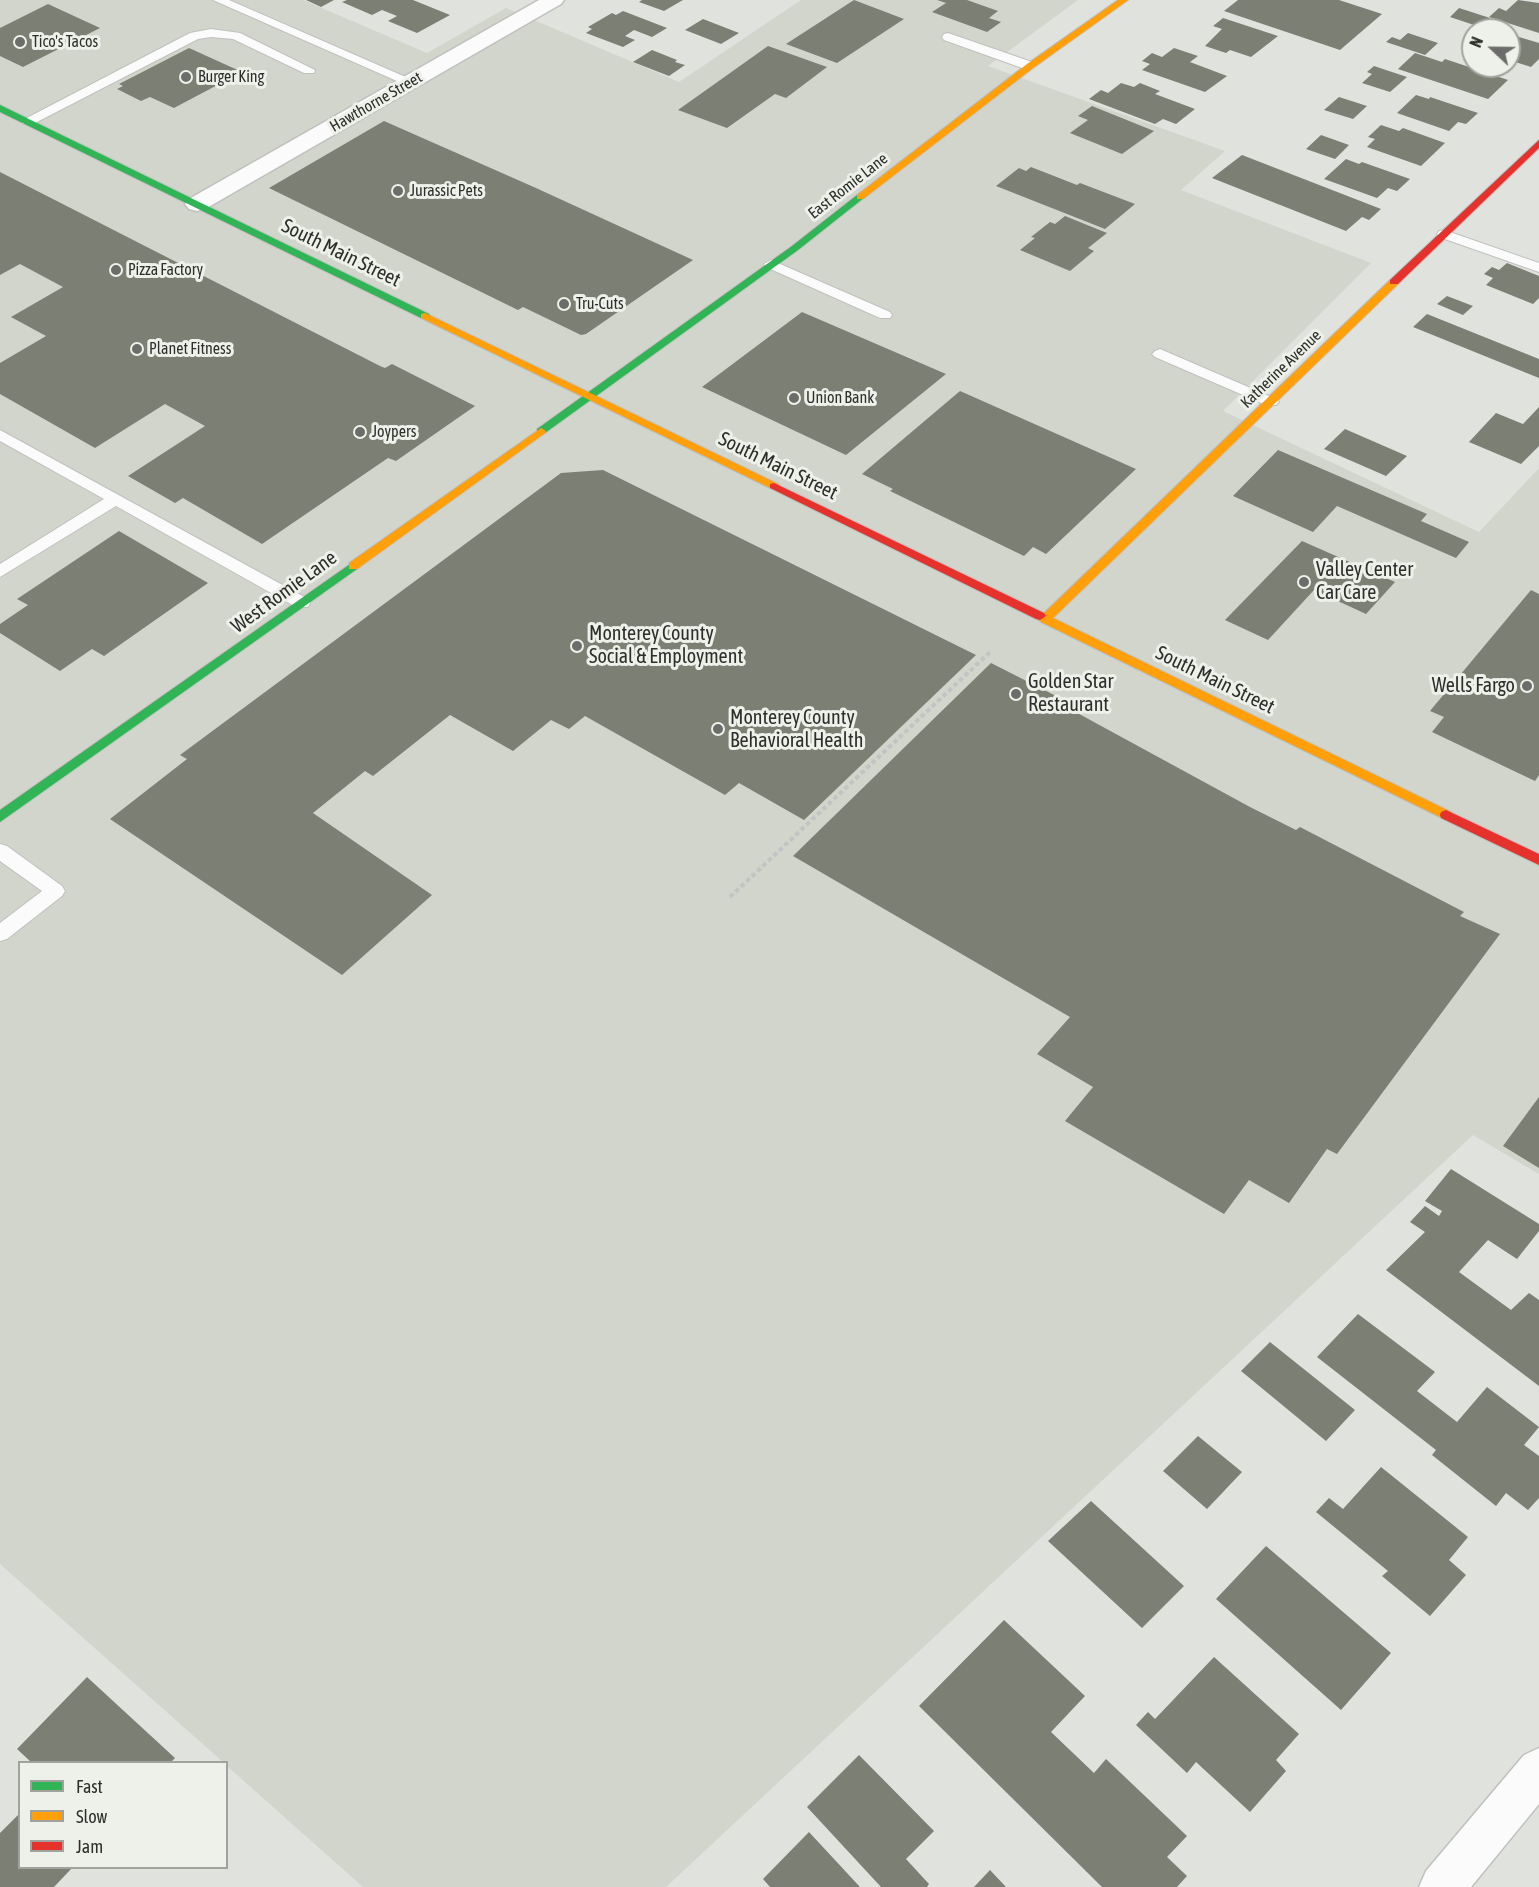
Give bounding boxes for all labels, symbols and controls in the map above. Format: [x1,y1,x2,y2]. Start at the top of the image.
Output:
north arrow [1461,18,1521,78]
place label: Tico's Tacos [32,32,98,52]
text: N [1466,34,1486,50]
marker: Tico's Tacos [13,35,27,49]
place label: Burger King [198,67,264,87]
street label: Hawthorne Street [327,68,425,136]
marker: Burger King [179,70,193,84]
street label: East Romie Lane [804,149,892,223]
place label: Jurassic Pets [410,181,483,201]
marker: Jurassic Pets [391,184,405,198]
street label: South Main Street [278,214,404,292]
place label: Pizza Factory [128,260,203,280]
marker: Pizza Factory [109,263,123,277]
place label: Tru-Cuts [576,294,624,314]
marker: Tru-Cuts [557,297,571,311]
street label: Katherine Avenue [1237,326,1325,412]
place label: Planet Fitness [149,339,231,359]
marker: Planet Fitness [130,342,144,356]
place label: Union Bank [806,388,874,408]
marker: Union Bank [787,391,801,405]
place label: Joypers [372,422,416,442]
marker: Joypers [353,425,367,439]
street label: South Main Street [715,427,841,505]
street label: West Romie Lane [227,546,341,638]
place label: Valley Center Car Care [1316,558,1413,605]
marker: Valley Center Car Care [1297,575,1311,589]
place label: Monterey County Social & Employment [589,622,743,669]
marker: Monterey County Social & Employment [570,639,584,653]
street label: South Main Street [1152,641,1278,719]
place label: Golden Star Restaurant [1028,670,1113,717]
place label: Wells Fargo [1432,674,1515,698]
marker: Wells Fargo [1520,679,1534,693]
marker: Golden Star Restaurant [1009,687,1023,701]
place label: Monterey County Behavioral Health [730,706,863,753]
marker: Monterey County Behavioral Health [711,722,725,736]
legend [18,1761,228,1869]
text: Fast [76,1776,103,1797]
text: Slow [76,1806,107,1827]
text: Jam [76,1836,103,1857]

